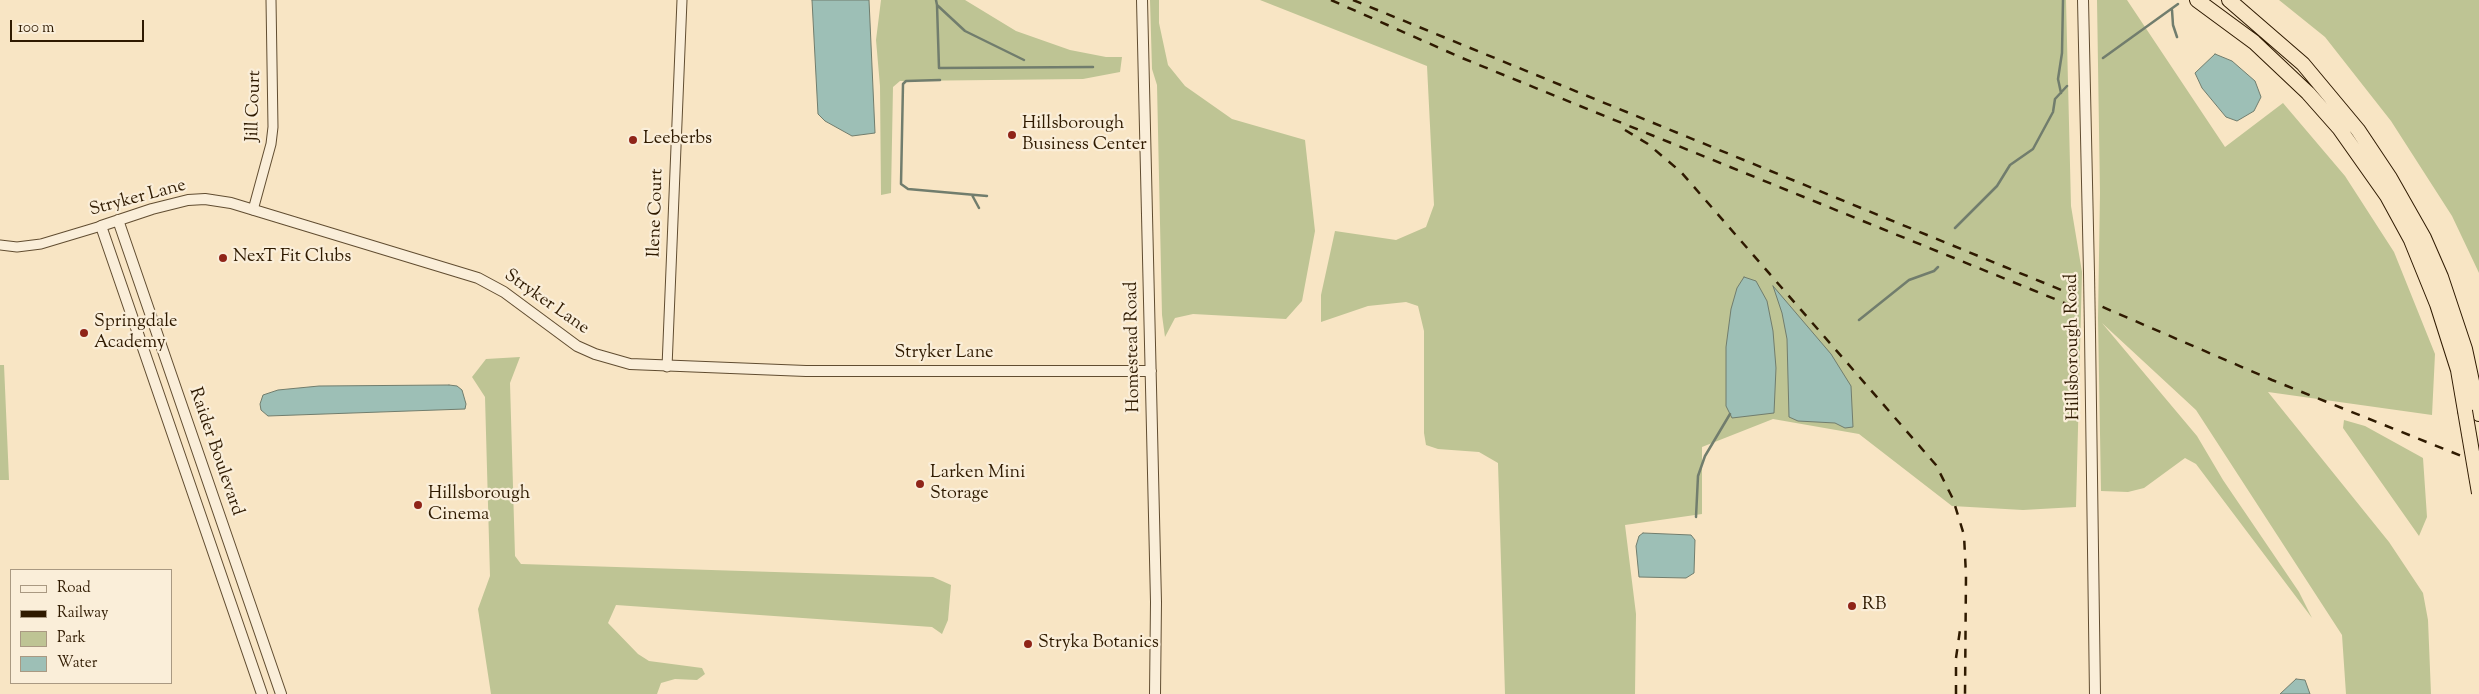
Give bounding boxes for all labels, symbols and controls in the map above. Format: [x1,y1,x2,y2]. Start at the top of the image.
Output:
scale bar [12,10,146,42]
text: 100 m [18,18,54,39]
street label: Jill Court [243,70,267,142]
place label: Hillsborough Business Center [1022,114,1147,156]
place label: Leeberbs [643,129,712,151]
marker: Hillsborough Business Center [1006,129,1018,141]
marker: Leeberbs [627,134,639,146]
street label: Ilene Court [645,168,669,258]
street label: Stryker Lane [87,176,189,222]
place label: NexT Fit Clubs [233,247,351,269]
marker: NexT Fit Clubs [217,252,229,264]
street label: Stryker Lane [499,266,593,340]
street label: Hillsborough Road [2062,274,2086,420]
street label: Homestead Road [1122,281,1146,413]
place label: Springdale Academy [94,312,177,354]
marker: Springdale Academy [78,327,90,339]
street label: Stryker Lane [895,343,993,365]
street label: Raider Boulevard [183,385,247,519]
place label: Larken Mini Storage [930,463,1025,506]
marker: Larken Mini Storage [914,478,926,490]
place label: Hillsborough Cinema [428,484,530,526]
marker: Hillsborough Cinema [412,499,424,511]
legend [10,569,172,684]
text: Road [57,578,91,599]
place label: RB [1862,595,1886,617]
marker: RB [1846,600,1858,612]
text: Railway [57,603,108,624]
text: Park [57,628,86,649]
place label: Stryka Botanics [1038,633,1159,655]
marker: Stryka Botanics [1022,638,1034,650]
text: Water [57,653,97,674]

